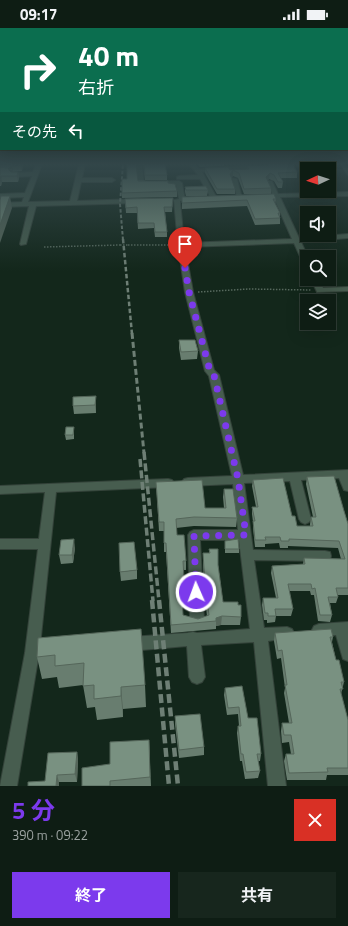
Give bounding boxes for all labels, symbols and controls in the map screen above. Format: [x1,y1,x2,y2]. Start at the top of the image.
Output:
text: 09:17 [20,3,57,26]
text: 40 m [78,34,139,77]
icon: right [12,44,64,96]
text: 右折 [78,74,114,101]
text: その先 [12,120,57,143]
icon: left [65,120,87,142]
north arrow [300,162,336,198]
map controls [300,162,336,330]
button: sound [300,206,336,242]
pin [168,227,202,268]
icon: arrive [174,233,196,255]
button: search [300,250,336,286]
button: layers [300,294,336,330]
position arrow [175,571,217,613]
text: 5 分 [12,792,55,828]
button: close [294,799,336,841]
text: 390 m · 09:22 [12,825,88,845]
button: 終了 [12,872,170,918]
button: 共有 [178,872,336,918]

